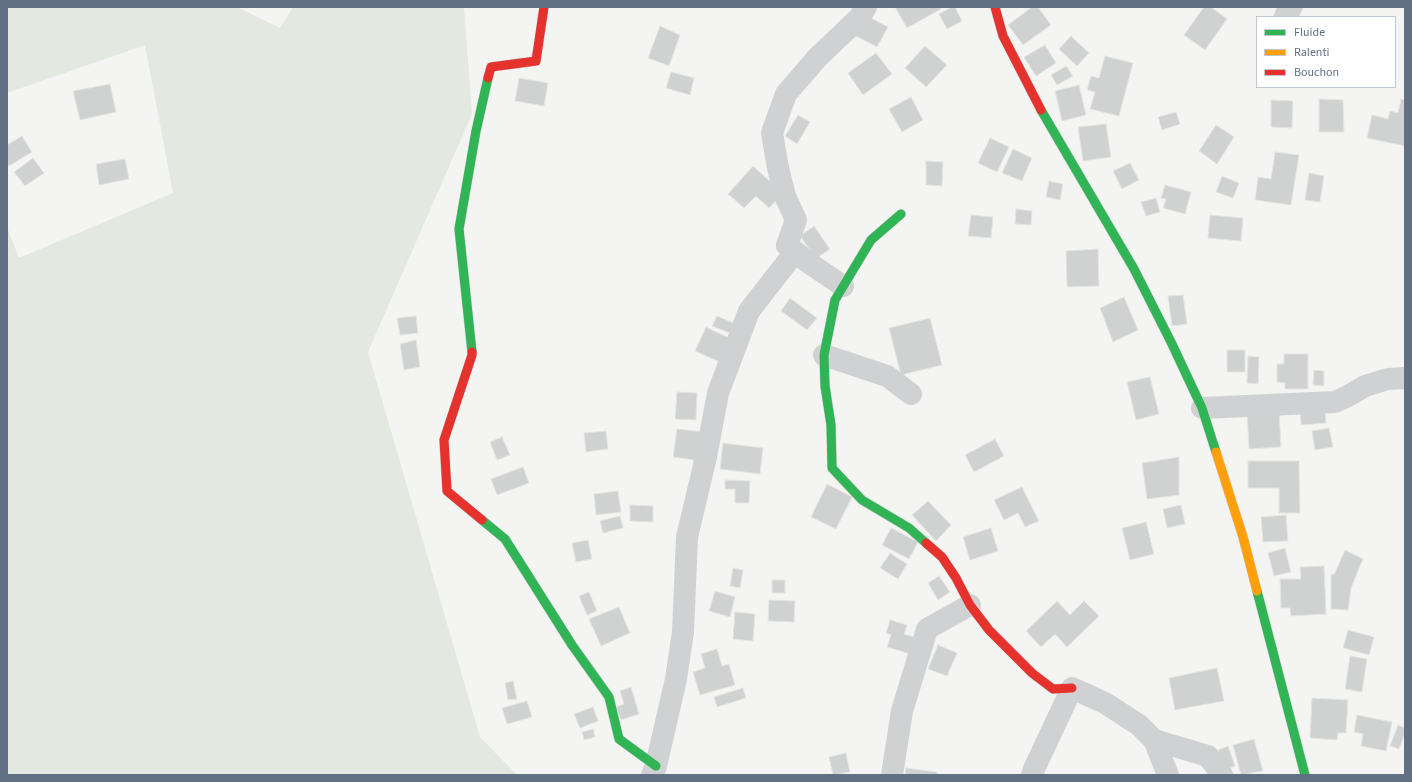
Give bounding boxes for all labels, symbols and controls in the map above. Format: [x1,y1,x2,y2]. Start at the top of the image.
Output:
legend [1256,16,1396,88]
text: Fluide [1294,24,1325,41]
text: Ralenti [1294,44,1329,61]
text: Bouchon [1294,64,1339,81]

